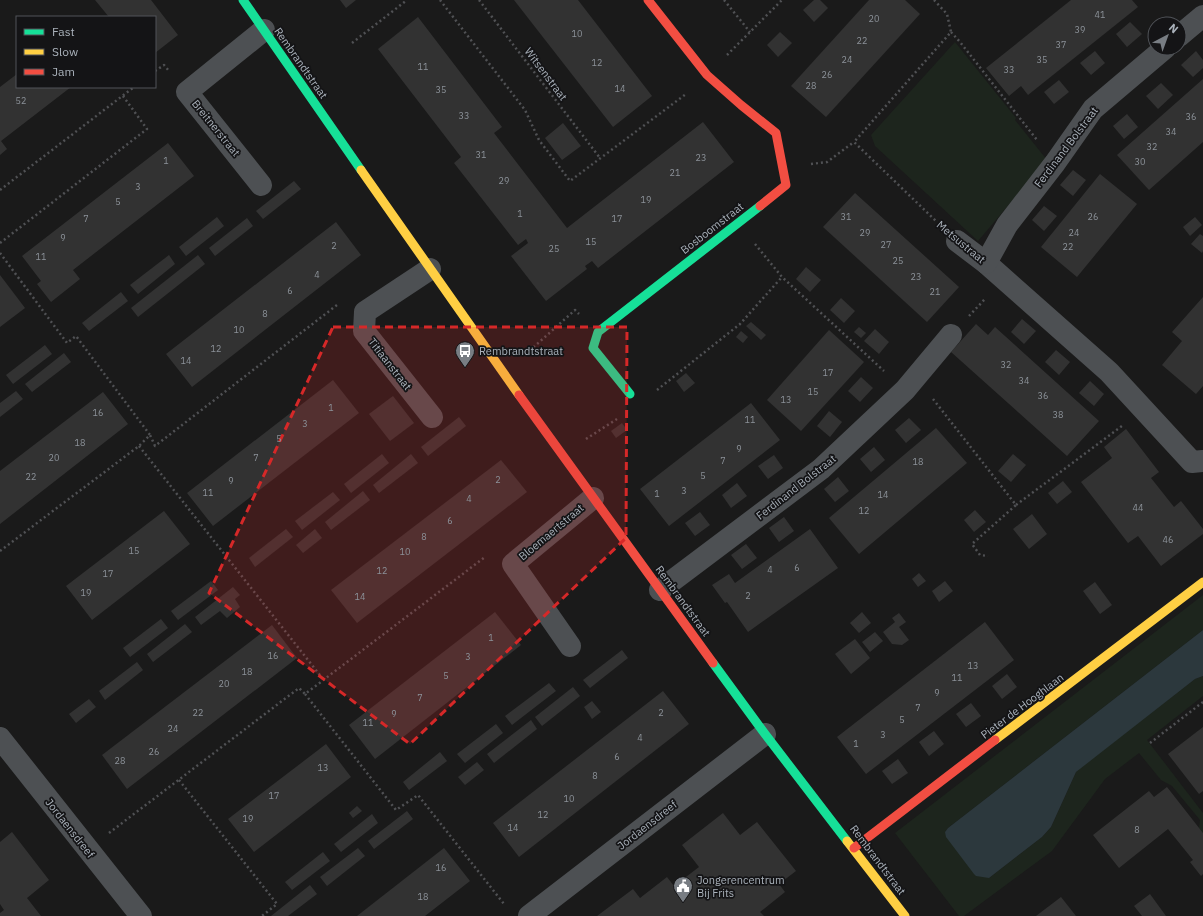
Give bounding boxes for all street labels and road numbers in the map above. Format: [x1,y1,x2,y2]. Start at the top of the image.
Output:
street label: Rembrandtstraat [271,25,331,102]
street label: Witsenstraat [522,45,571,103]
street label: Breitnerstraat [189,97,243,159]
street label: Ferdinand Bolstraat [1031,104,1101,190]
street label: Bosboomstraat [678,199,746,257]
street label: Metsustraat [934,218,988,266]
street label: Titiaanstraat [365,335,415,393]
street label: Ferdinand Bolstraat [753,451,839,523]
street label: Bloemaertstraat [516,501,586,563]
street label: Rembrandtstraat [653,563,713,639]
street label: Pieter de Hooghlaan [978,670,1066,742]
street label: Jordaensdreef [42,795,98,861]
street label: Jordaensdreef [614,797,680,853]
street label: Rembrandtstraat [847,822,909,898]

